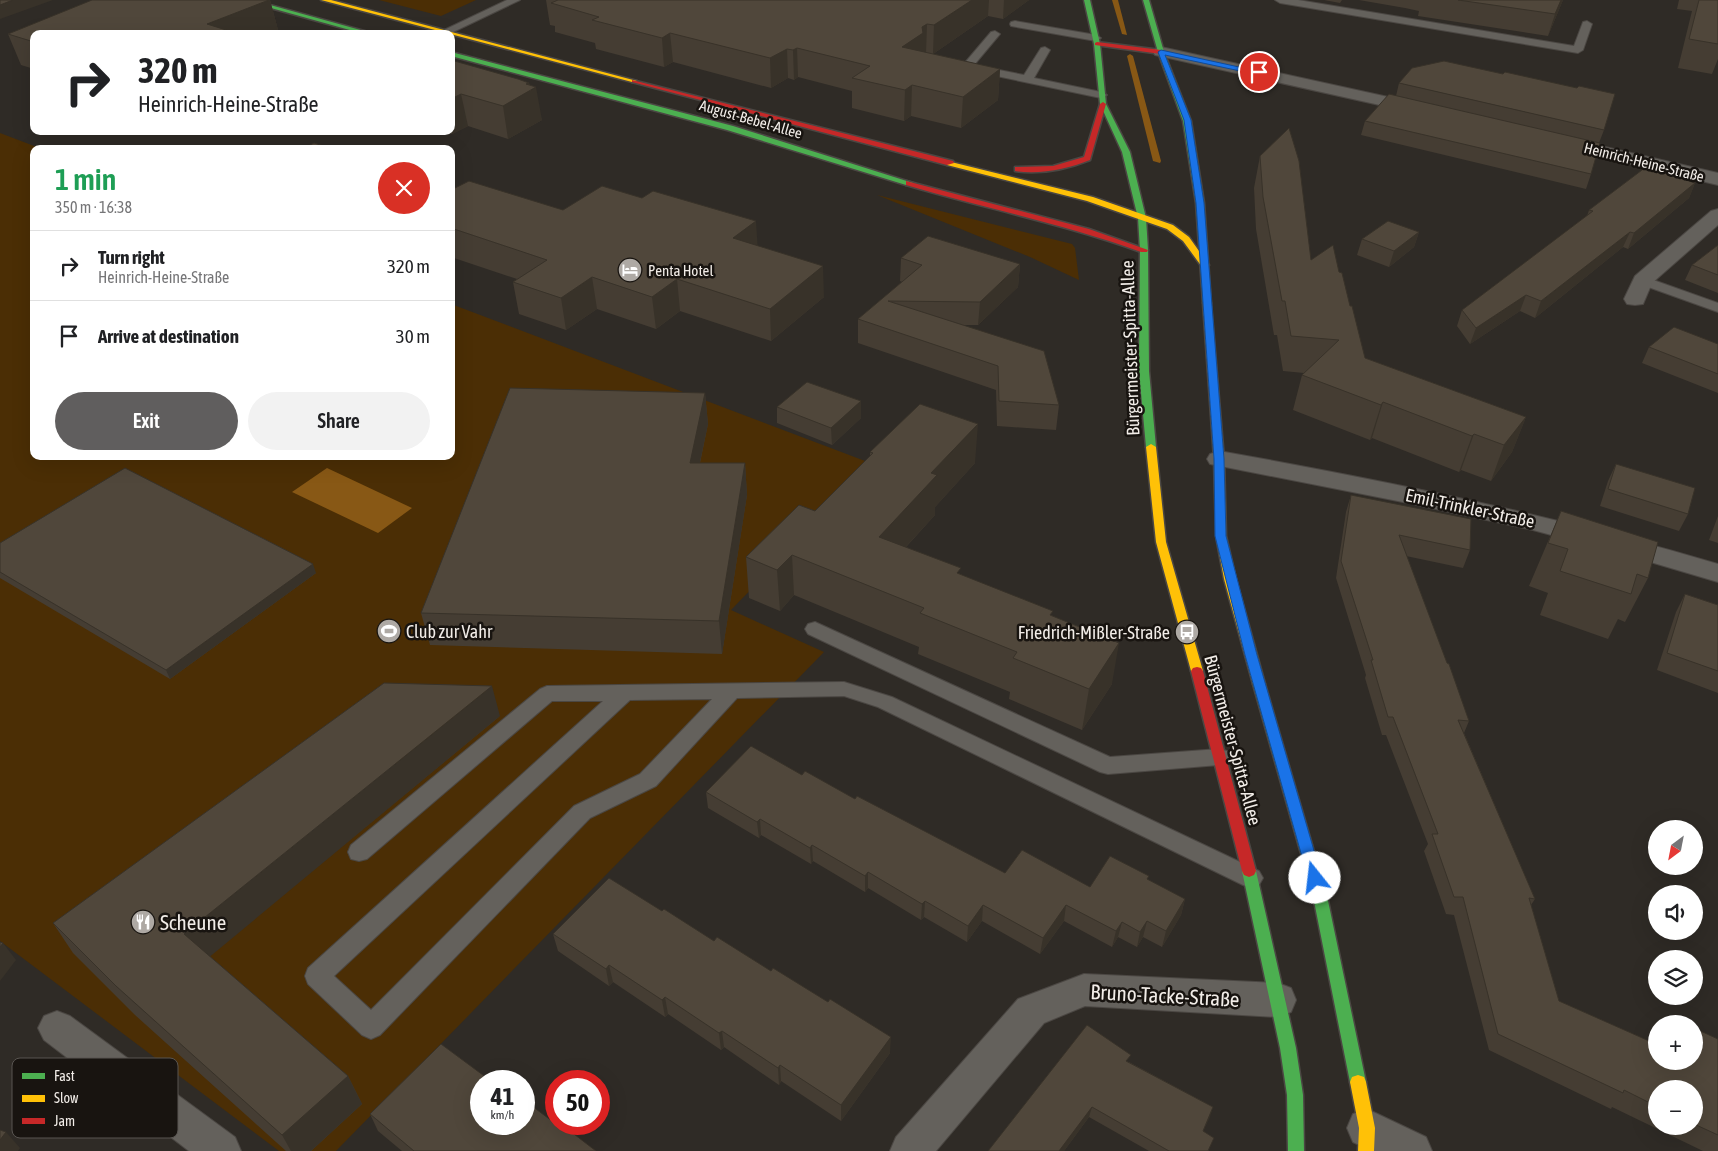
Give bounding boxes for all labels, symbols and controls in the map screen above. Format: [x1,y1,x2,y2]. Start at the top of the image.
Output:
icon: right [55,50,120,115]
text: 320 m [138,50,217,90]
pin [1238,51,1280,93]
icon: arrive [1245,58,1273,86]
text: Heinrich-Heine-Straße [138,91,319,117]
street label: August-Bebel-Allee [698,96,804,142]
street label: Heinrich-Heine-Straße [1582,139,1706,185]
text: 1 min [55,162,116,196]
button: close [378,162,430,214]
text: 350 m · 16:38 [55,198,132,216]
text: Turn right [98,246,165,268]
icon: right [55,252,83,280]
text: 320 m [387,255,430,277]
hotel icon: Penta Hotel [617,257,643,283]
street label: Bürgermeister-Spitta-Allee [1116,260,1144,436]
place label: Penta Hotel [648,262,713,279]
text: Heinrich-Heine-Straße [98,268,229,286]
icon: arrive [55,322,83,350]
text: Arrive at destination [98,325,239,347]
text: 30 m [396,325,430,347]
button: Exit [55,392,238,450]
button: Share [248,392,430,450]
street label: Emil-Trinkler-Straße [1404,484,1536,532]
sports icon: Club zur Vahr [376,618,402,644]
bus stop icon: Friedrich-Mißler-Straße [1174,619,1200,645]
place label: Club zur Vahr [406,621,493,642]
place label: Friedrich-Mißler-Straße [1018,622,1170,643]
street label: Bürgermeister-Spitta-Allee [1200,653,1266,827]
north arrow [1648,820,1702,875]
map controls [1648,820,1703,1135]
position arrow [1288,851,1340,903]
button: sound [1648,885,1703,940]
restaurant icon: Scheune [130,909,156,935]
place label: Scheune [160,910,226,934]
button: layers [1648,950,1703,1005]
street label: Bruno-Tacke-Straße [1090,979,1240,1011]
button: + [1648,1015,1703,1070]
legend [12,1058,178,1138]
text: Fast [54,1068,75,1084]
speed limit sign: 50 [545,1070,610,1135]
button: − [1648,1080,1703,1135]
text: 41 [491,1082,514,1110]
text: Slow [54,1090,79,1106]
text: km/h [491,1108,514,1122]
text: Jam [54,1113,75,1129]

